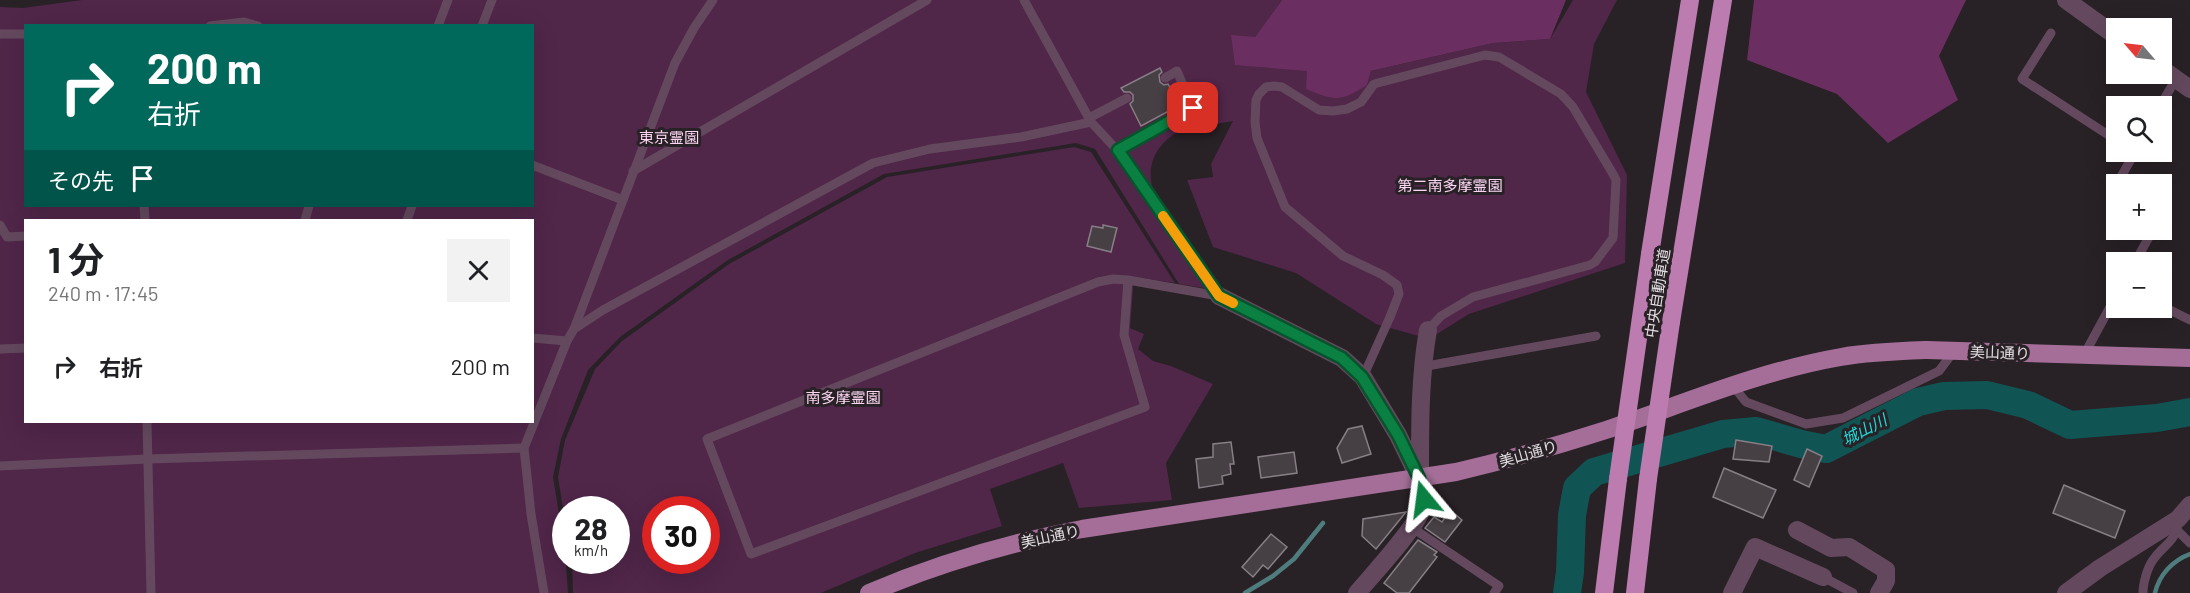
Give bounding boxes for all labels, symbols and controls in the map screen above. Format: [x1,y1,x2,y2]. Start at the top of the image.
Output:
north arrow [2106,18,2172,84]
map controls [2106,18,2172,318]
text: 200 m [147,42,262,92]
icon: right [48,48,126,126]
pin [1167,82,1218,133]
icon: arrive [1176,91,1209,124]
button: search [2106,96,2172,162]
text: 右折 [147,97,201,129]
park label: 東京霊園 [639,128,699,146]
icon: arrive [126,162,159,195]
text: その先 [48,167,114,193]
button: + [2106,174,2172,240]
park label: 第二南多摩霊園 [1397,176,1503,194]
text: 1 分 [48,237,104,280]
button: close [447,239,510,302]
street label: 中央自動車道 [1641,247,1673,339]
button: − [2106,252,2172,318]
text: 240 m · 17:45 [48,281,158,305]
street label: 美山通り [1970,342,2030,362]
icon: right [48,350,81,383]
text: 200 m [451,353,510,379]
text: 右折 [99,354,143,380]
park label: 南多摩霊園 [805,388,881,406]
water label: 城山川 [1838,409,1891,448]
street label: 美山通り [1497,436,1559,470]
position arrow [1392,467,1456,531]
speed limit sign: 30 [642,496,720,574]
text: 28 [574,510,608,546]
street label: 美山通り [1019,521,1081,551]
text: km/h [574,541,608,559]

